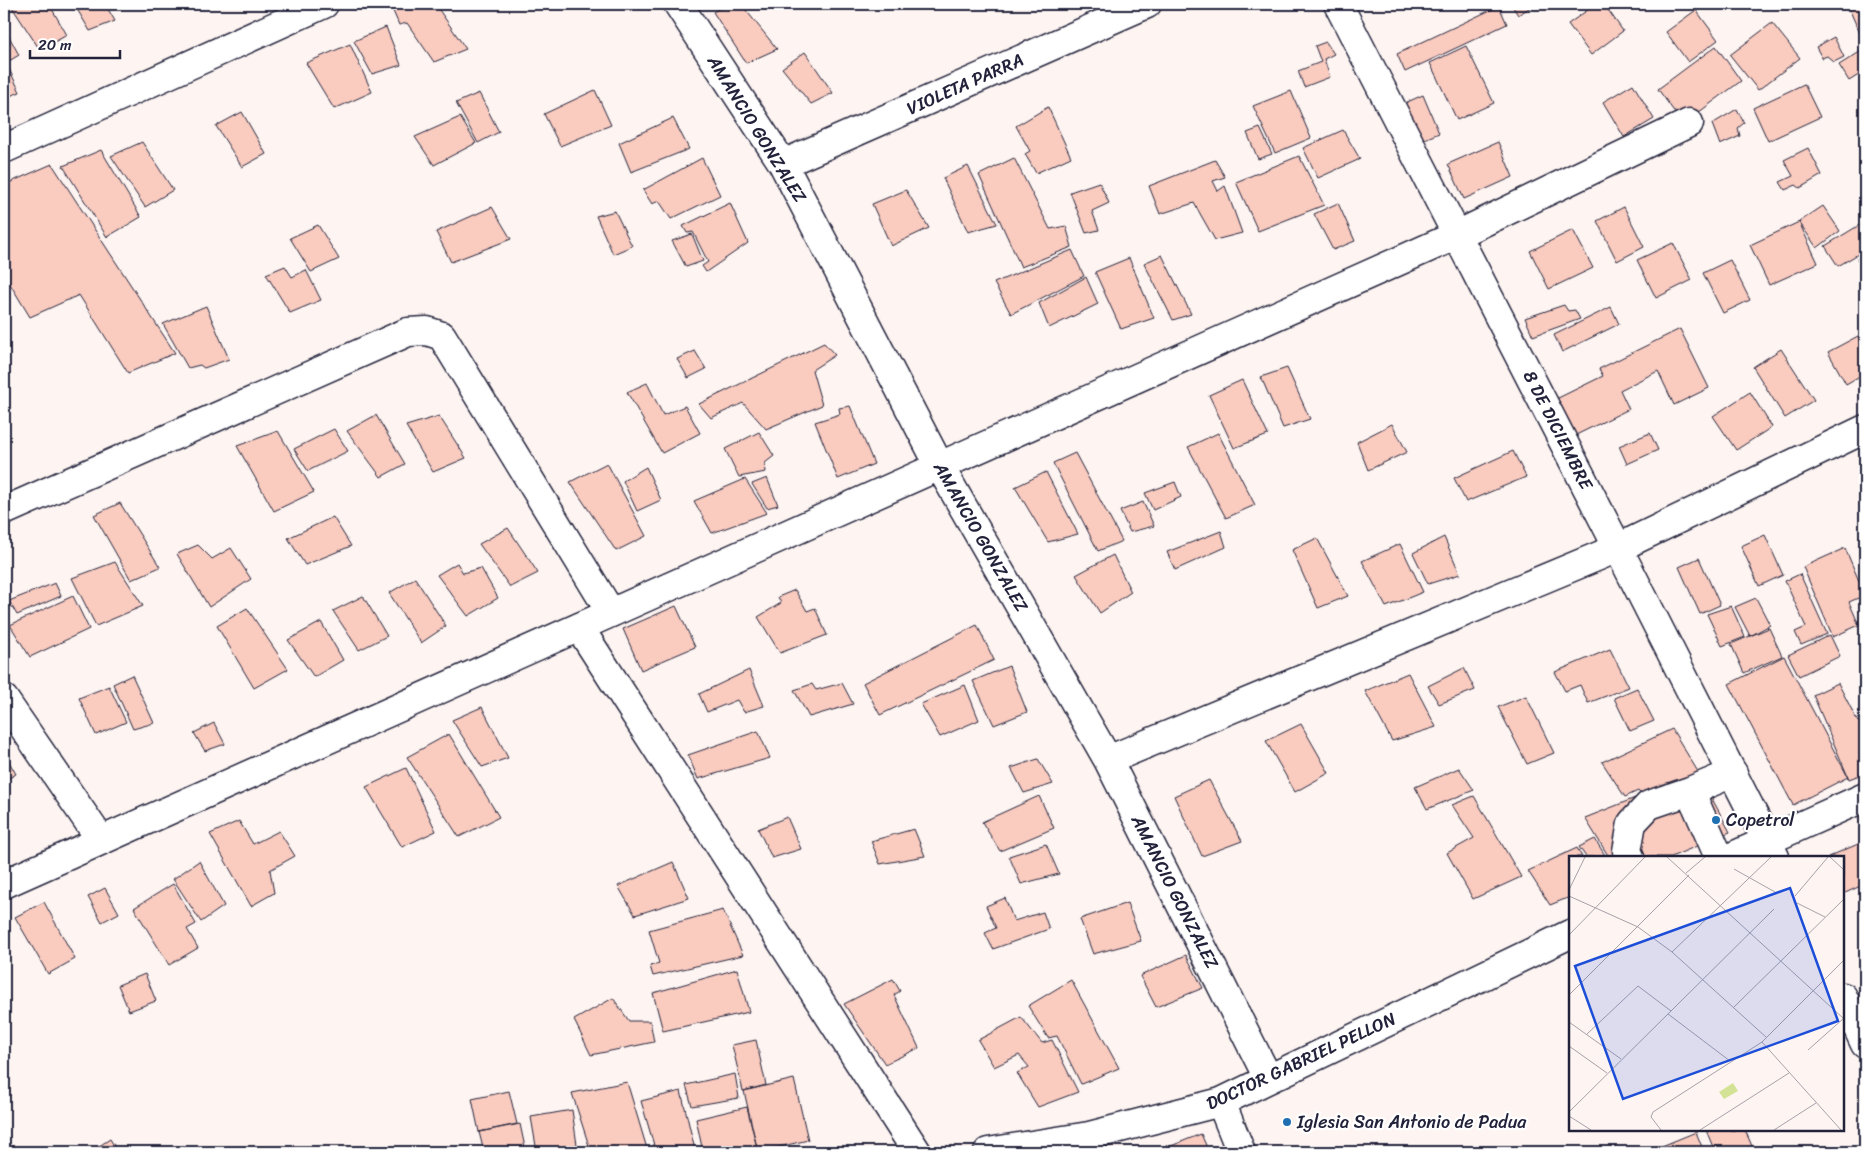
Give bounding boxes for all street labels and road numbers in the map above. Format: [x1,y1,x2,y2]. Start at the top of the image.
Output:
street label: VIOLETA PARRA [901,44,1029,124]
street label: AMANCIO GONZALEZ [698,48,816,210]
street label: 8 DE DICIEMBRE [1514,365,1602,496]
street label: AMANCIO GONZALEZ [924,455,1038,619]
street label: AMANCIO GONZALEZ [1122,808,1228,975]
street label: DOCTOR GABRIEL PELLON [1201,1003,1402,1119]

